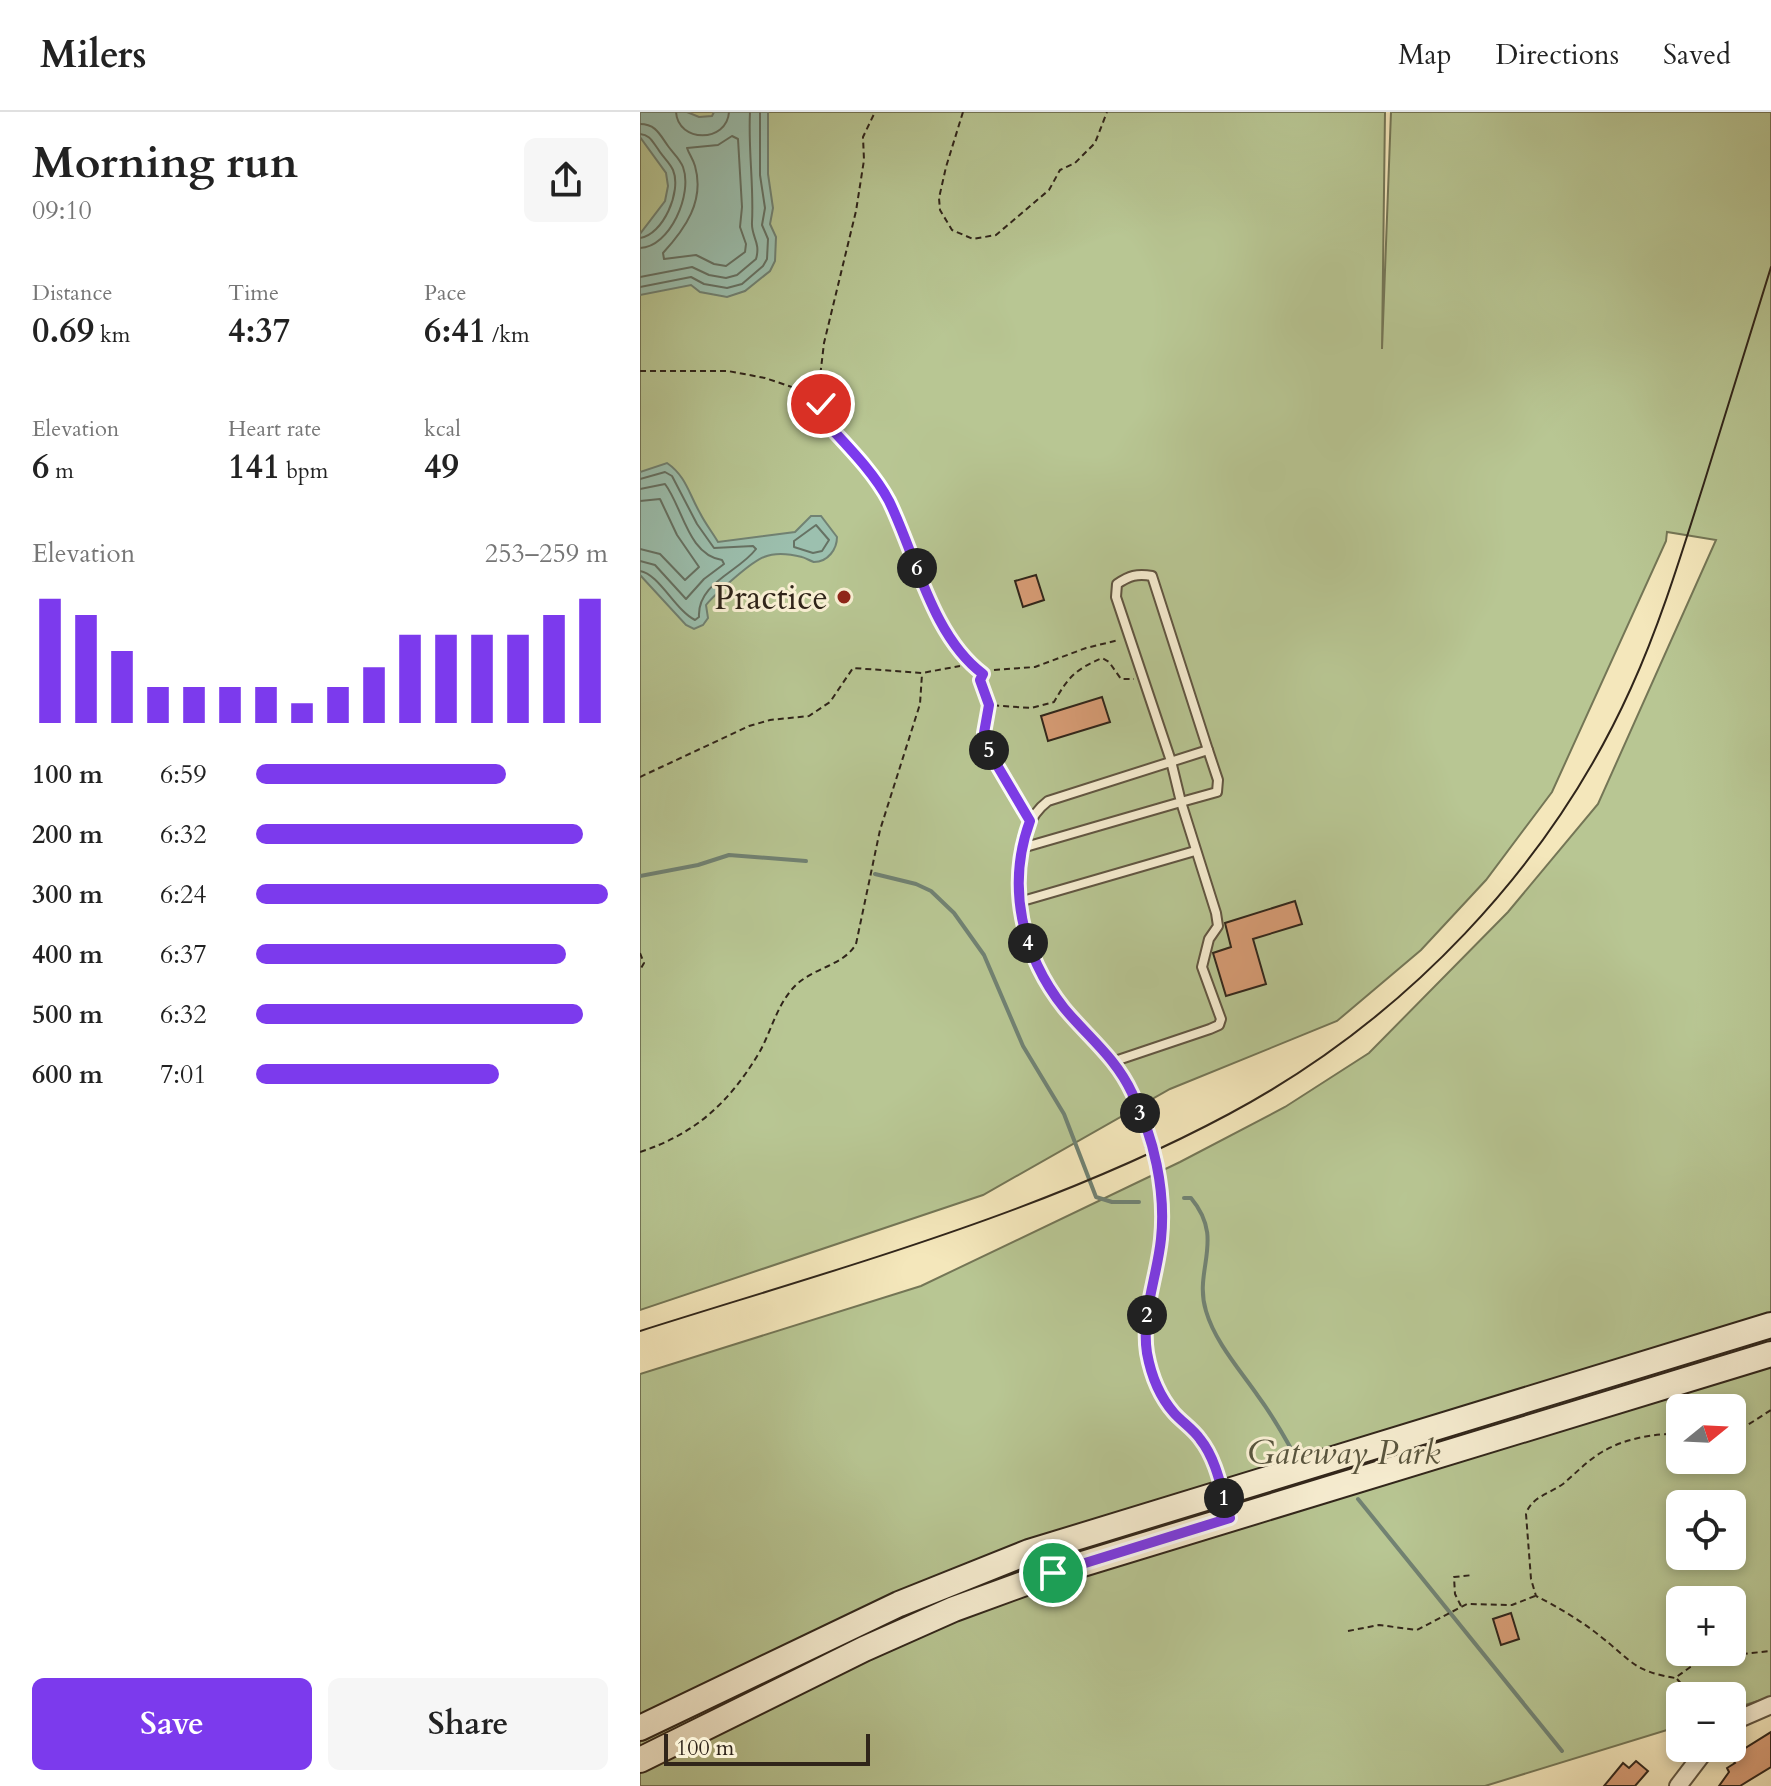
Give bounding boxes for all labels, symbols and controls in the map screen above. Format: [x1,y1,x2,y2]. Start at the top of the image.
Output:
text: Milers [40,29,147,81]
text: Map [1398,36,1452,74]
text: Directions [1496,36,1619,74]
text: Saved [1663,36,1731,74]
text: Morning run [32,133,298,193]
button: share [524,138,608,222]
text: 09:10 [32,193,92,228]
text: Distance [32,278,112,308]
text: Time [228,278,279,308]
text: Pace [424,278,467,308]
text: 0.69 [32,308,94,354]
text: 4:37 [228,308,290,354]
text: 6:41 [424,308,486,354]
text: km [94,320,130,350]
text: /km [486,320,530,350]
pin [787,370,855,438]
icon: check [799,382,843,426]
text: Elevation [32,414,119,444]
text: Heart rate [228,414,321,444]
text: kcal [424,414,461,444]
text: 6 [32,444,49,490]
text: 141 [228,444,280,490]
text: 49 [424,444,459,490]
text: m [49,456,74,486]
text: bpm [280,456,328,486]
text: Elevation [32,536,135,571]
text: 253–259 m [485,536,608,571]
pin: 6 [897,548,937,588]
text: 6 [911,553,923,583]
place label: Practice [714,575,828,621]
marker: Practice [835,588,853,606]
pin: 5 [969,730,1009,770]
text: 5 [983,735,995,765]
text: 100 m [32,757,103,792]
text: 6:59 [160,757,207,792]
text: 200 m [32,817,103,852]
text: 6:32 [160,817,207,852]
text: 300 m [32,877,103,912]
text: 6:24 [160,877,207,912]
pin: 4 [1008,923,1048,963]
text: 4 [1022,928,1034,958]
text: 400 m [32,937,103,972]
text: 6:37 [160,937,207,972]
text: 500 m [32,997,103,1032]
text: 6:32 [160,997,207,1032]
text: 600 m [32,1057,103,1092]
text: 7:01 [160,1057,207,1092]
pin: 3 [1120,1093,1160,1133]
text: 3 [1134,1098,1146,1128]
pin: 2 [1127,1295,1167,1335]
text: 2 [1141,1300,1153,1330]
north arrow [1666,1394,1746,1474]
map controls [1666,1394,1746,1762]
park label: Gateway Park [1247,1430,1441,1476]
pin: 1 [1204,1478,1244,1518]
text: 1 [1218,1483,1230,1513]
button: locate [1666,1490,1746,1570]
pin [1019,1539,1087,1607]
icon: arrive [1031,1551,1075,1595]
button: + [1666,1586,1746,1666]
button: Save [32,1678,312,1770]
button: Share [328,1678,608,1770]
button: − [1666,1682,1746,1762]
scale bar [664,1730,870,1766]
text: 100 m [676,1733,734,1763]

